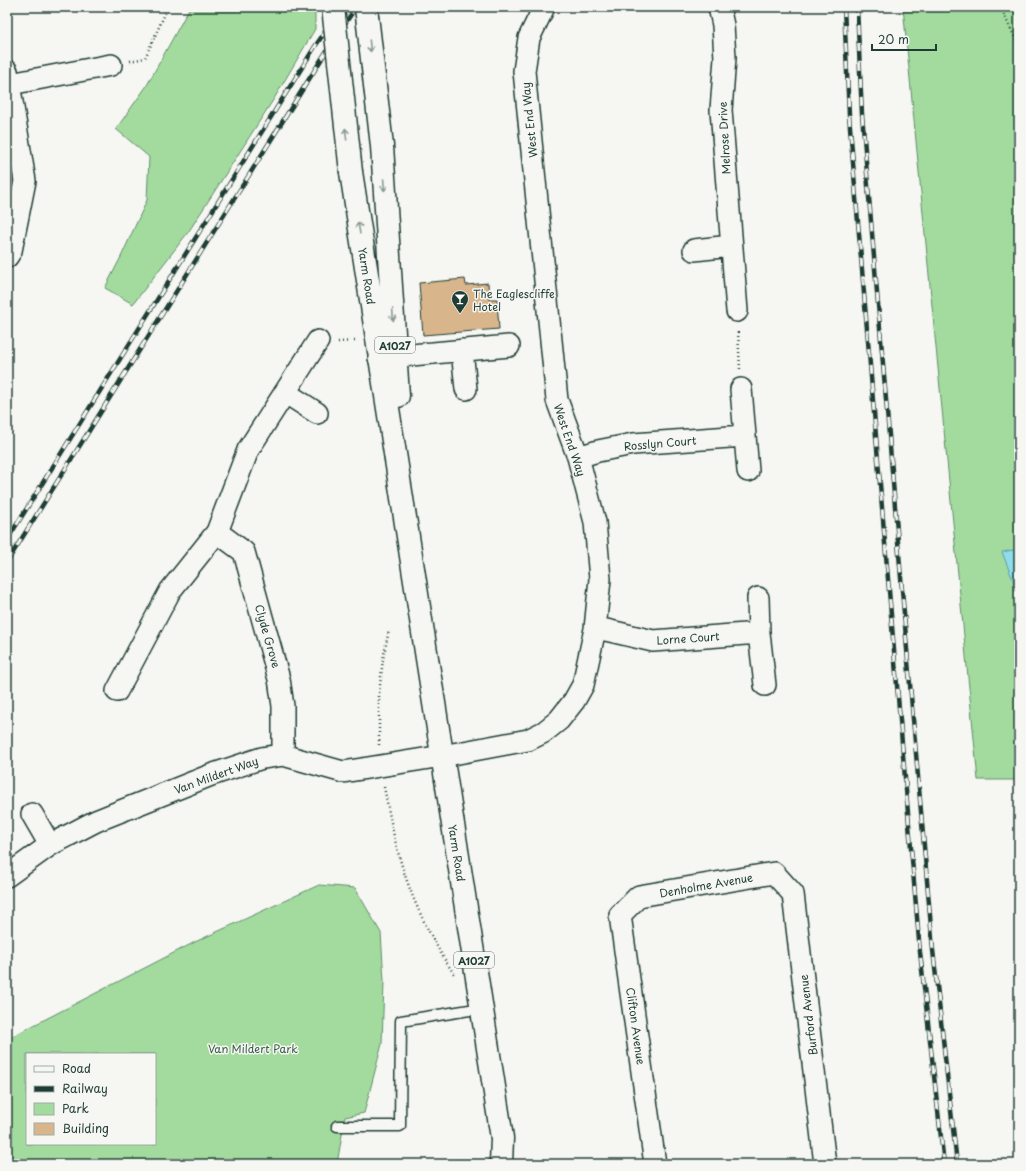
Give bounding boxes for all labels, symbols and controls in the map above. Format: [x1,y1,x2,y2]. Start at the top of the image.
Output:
scale bar [872,26,936,52]
text: 20 m [878,30,909,48]
one-way arrow [366,39,374,52]
street label: West End Way [517,81,541,159]
street label: Melrose Drive [714,101,734,175]
one-way arrow [343,128,350,141]
one-way arrow [381,178,388,191]
one-way arrow [355,222,363,235]
street label: Yarm Road [354,246,380,306]
place label: The Eaglescliffe Hotel [473,285,555,315]
bar icon: The Eaglescliffe Hotel [450,289,470,314]
one-way arrow [389,308,396,321]
road number: A1027 [375,337,415,353]
street label: West End Way [550,401,590,479]
street label: Rosslyn Court [623,431,697,455]
street label: Clyde Grove [251,602,285,670]
street label: Lorne Court [656,627,721,649]
street label: Van Mildert Way [171,752,261,798]
street label: Yarm Road [444,823,470,883]
street label: Denholme Avenue [658,868,754,902]
road number: A1027 [454,952,494,968]
street label: Burford Avenue [795,974,821,1056]
street label: Clifton Avenue [622,986,650,1066]
park label: Van Mildert Park [208,1040,298,1057]
legend [26,1053,156,1145]
text: Road [62,1059,91,1077]
text: Railway [62,1079,108,1097]
text: Park [62,1099,89,1117]
text: Building [62,1119,109,1137]

